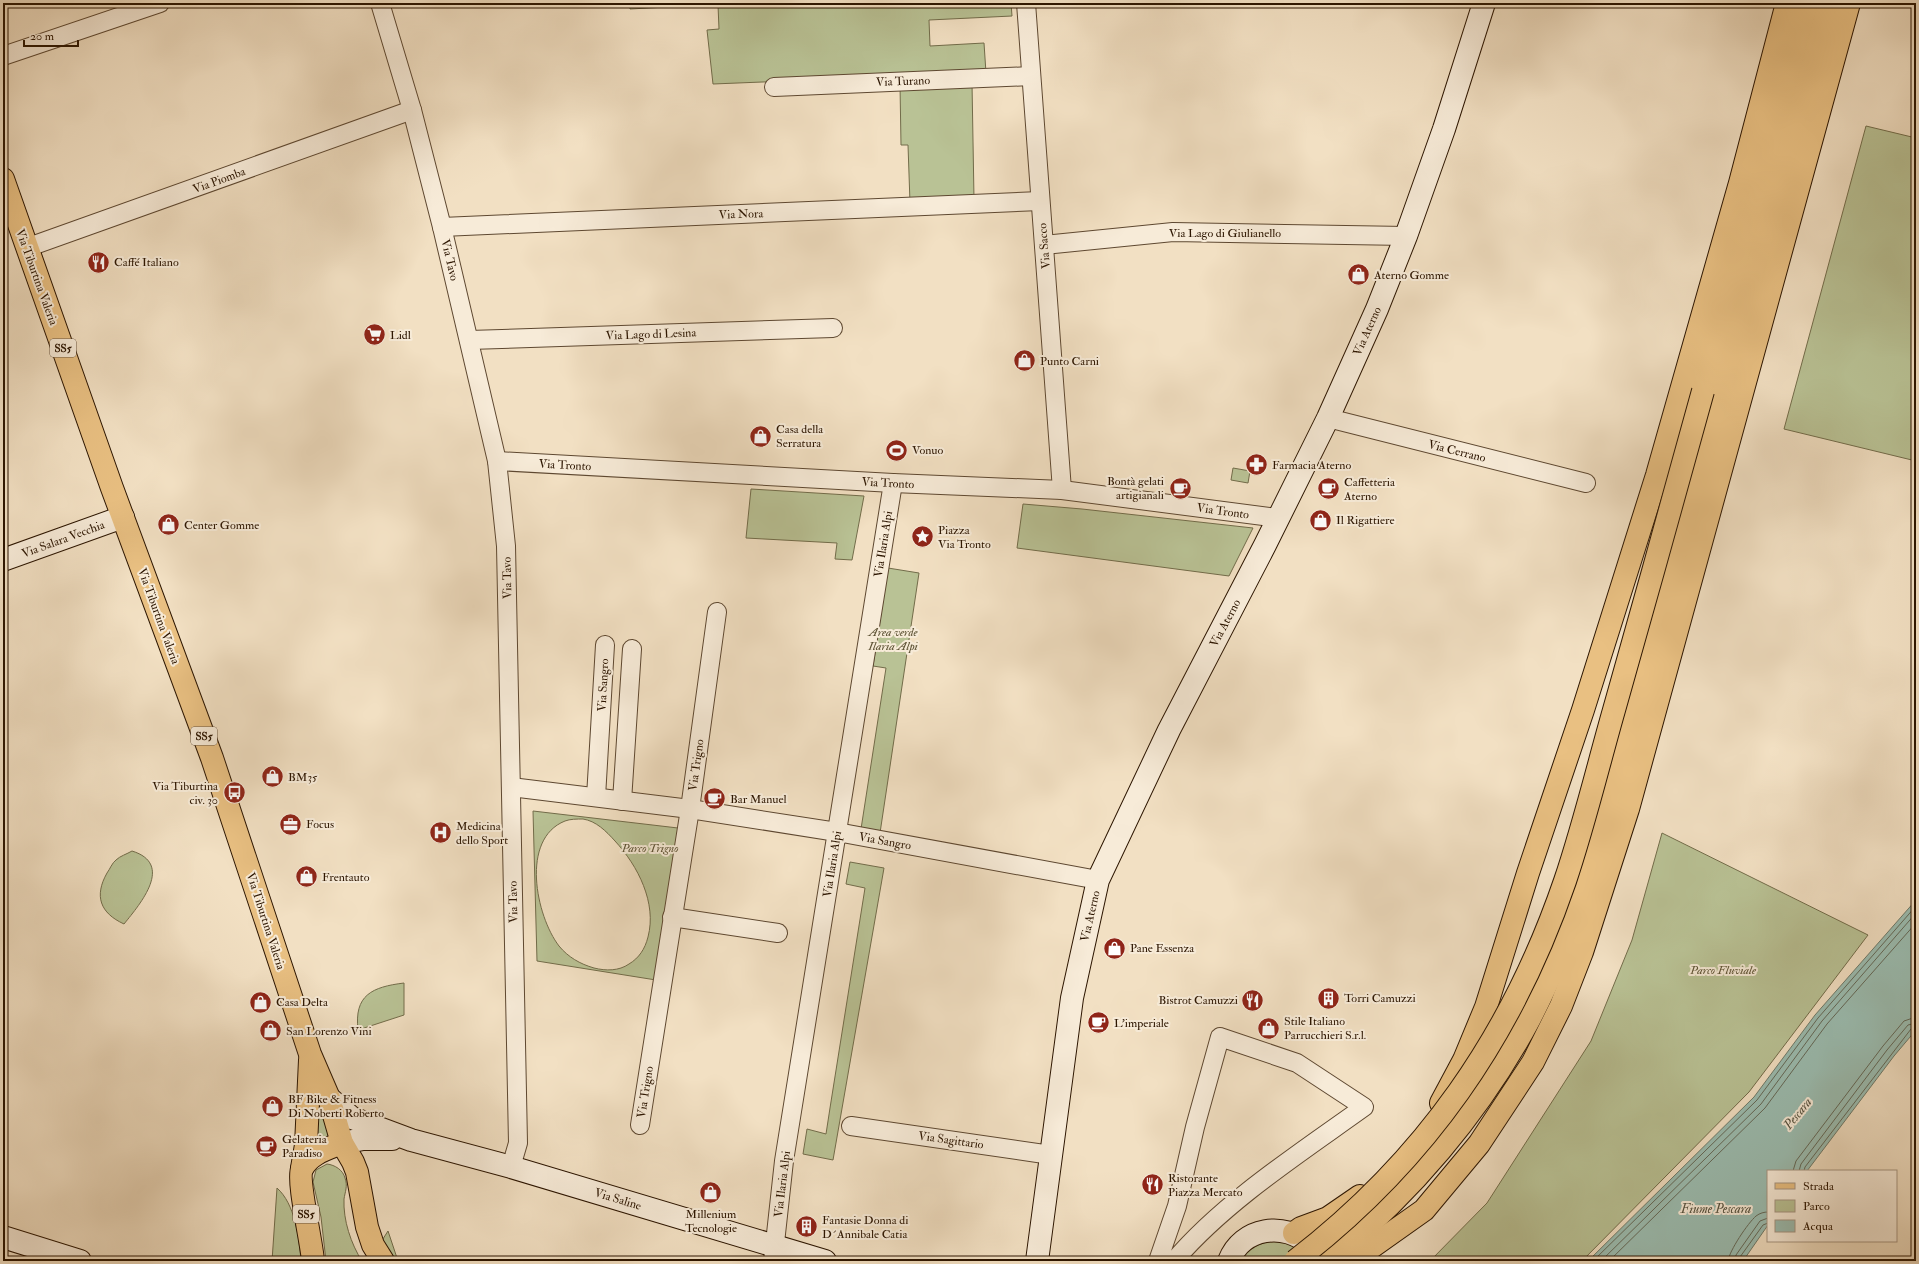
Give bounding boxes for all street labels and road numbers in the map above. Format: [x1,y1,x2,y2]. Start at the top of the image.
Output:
street label: Via Turano [876,73,931,90]
street label: Via Piomba [191,164,249,197]
street label: Via Nora [718,206,765,223]
street label: Via Sacco [1035,222,1054,270]
street label: Via Lago di Giulianello [1169,226,1281,241]
street label: Via Tiburtina Valeria [12,227,61,328]
street label: Via Tavo [437,238,462,283]
street label: Via Aterno [1350,304,1385,358]
street label: Via Lago di Lesina [605,325,698,344]
road number: SS5 [50,339,76,357]
street label: Via Cerrano [1427,437,1487,466]
street label: Via Tronto [538,457,592,474]
street label: Via Tronto [861,475,915,492]
street label: Via Tronto [1196,500,1250,523]
street label: Via Ilaria Alpi [871,510,896,578]
street label: Via Salara Vecchia [20,517,108,561]
street label: Via Tavo [500,557,515,599]
street label: Via Tiburtina Valeria [134,566,183,667]
street label: Via Aterno [1207,597,1244,650]
street label: Via Sangro [595,658,612,712]
road number: SS5 [191,727,217,745]
street label: Via Trigno [685,738,708,792]
street label: Via Ilaria Alpi [820,830,845,898]
street label: Via Sangro [858,830,913,854]
street label: Via Tiburtina Valeria [243,871,289,973]
street label: Via Tavo [506,881,521,923]
street label: Via Aterno [1077,889,1104,943]
street label: Via Trigno [634,1065,657,1119]
street label: Via Sagittario [917,1128,985,1153]
street label: Via Ilaria Alpi [771,1150,794,1218]
street label: Via Saline [593,1185,643,1214]
road number: SS5 [293,1205,319,1223]

